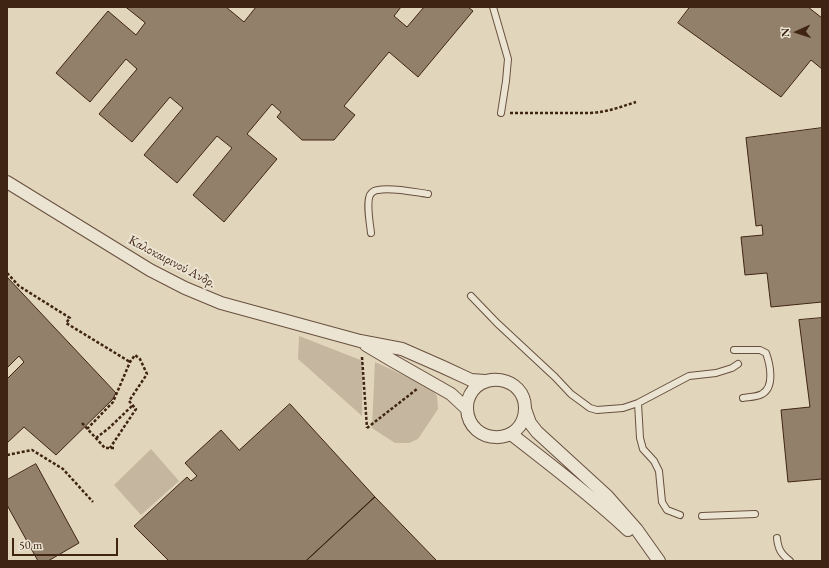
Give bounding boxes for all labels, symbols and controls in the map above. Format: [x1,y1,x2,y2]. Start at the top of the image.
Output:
north arrow [777,12,817,52]
text: N [778,28,792,37]
street label: Καλοκαιρινού Ανδρ. [126,232,218,292]
scale bar [14,530,120,556]
text: 50 m [19,537,42,553]

